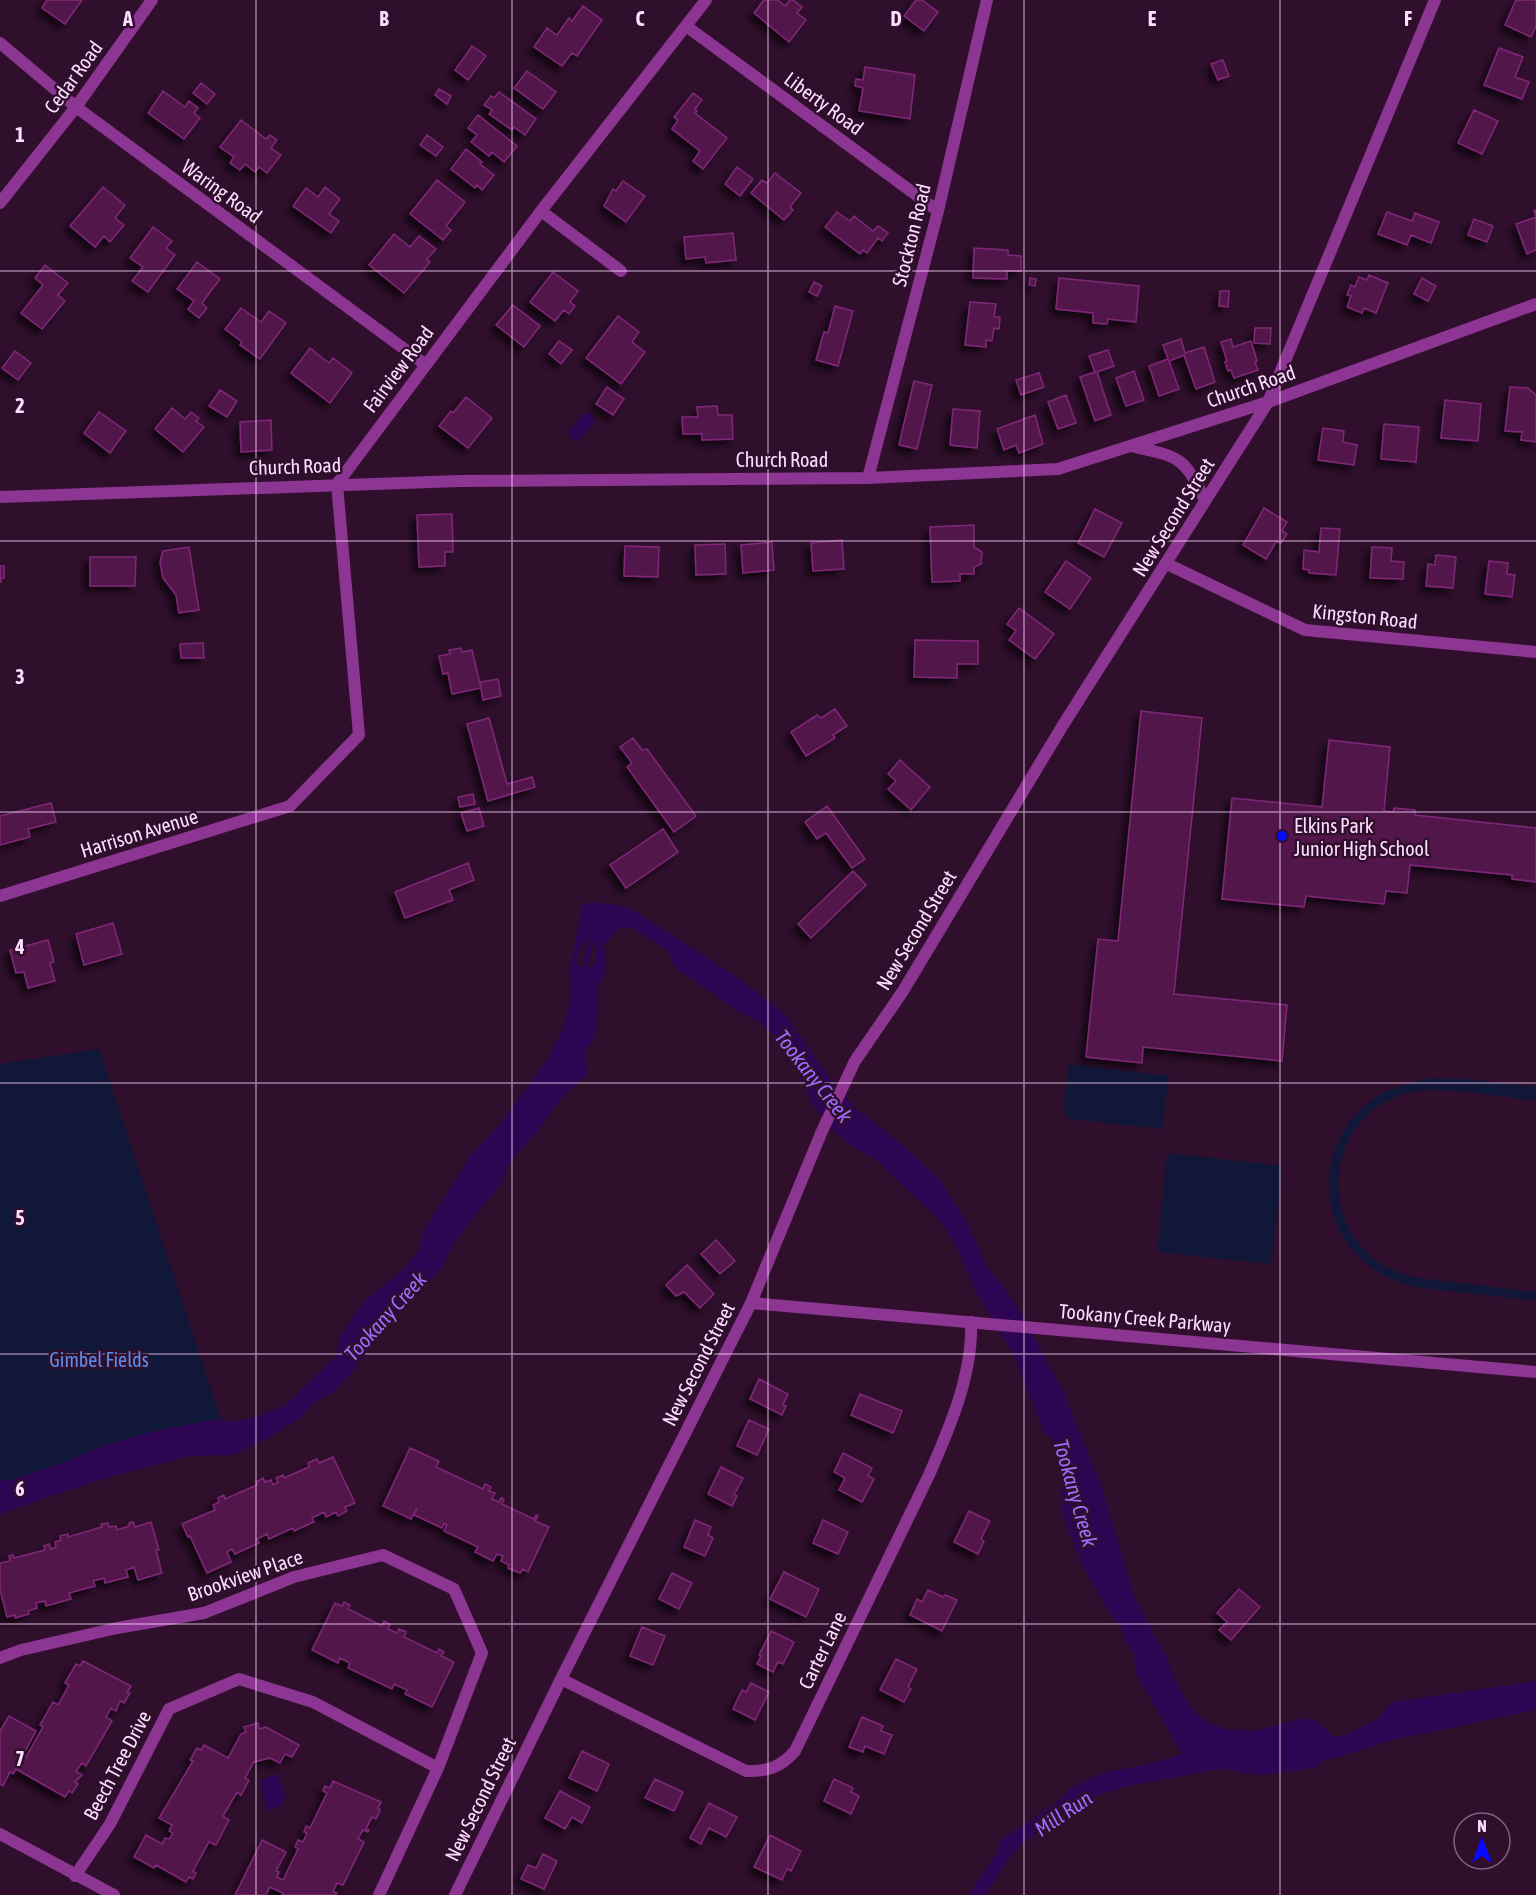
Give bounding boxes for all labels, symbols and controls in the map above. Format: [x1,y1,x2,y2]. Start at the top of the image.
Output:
text: A [122,7,133,30]
text: B [379,7,389,30]
text: C [636,7,645,30]
text: D [890,7,902,30]
text: E [1148,7,1157,30]
text: F [1404,7,1412,30]
street label: Cedar Road [39,36,107,118]
street label: Liberty Road [780,67,868,139]
text: 1 [15,123,25,146]
street label: Waring Road [178,154,266,228]
street label: Stockton Road [887,181,935,289]
street label: Fairview Road [358,321,438,417]
street label: Church Road [1204,360,1298,412]
text: 2 [15,394,25,417]
street label: Church Road [736,448,828,471]
street label: Church Road [248,453,342,479]
street label: New Second Street [1127,453,1219,580]
street label: Kingston Road [1311,599,1419,633]
text: 3 [15,665,25,688]
street label: Harrison Avenue [77,804,201,862]
place label: Elkins Park Junior High School [1294,814,1430,860]
marker: Elkins Park Junior High School [1275,829,1289,843]
street label: New Second Street [871,866,961,994]
text: 4 [14,935,25,958]
water label: Tookany Creek [770,1025,858,1128]
text: 5 [15,1206,25,1229]
water label: Tookany Creek [339,1266,432,1365]
street label: New Second Street [657,1298,739,1430]
street label: Tookany Creek Parkway [1058,1299,1232,1337]
park label: Gimbel Fields [49,1348,149,1371]
water label: Tookany Creek [1049,1436,1103,1550]
text: 6 [15,1477,25,1500]
street label: Brookview Place [184,1545,306,1605]
street label: Carter Lane [793,1608,851,1692]
street label: Beech Tree Drive [79,1706,155,1824]
street label: New Second Street [440,1733,520,1865]
text: 7 [15,1747,25,1770]
water label: Mill Run [1030,1785,1096,1841]
north arrow [1452,1811,1512,1871]
text: N [1477,1817,1487,1835]

